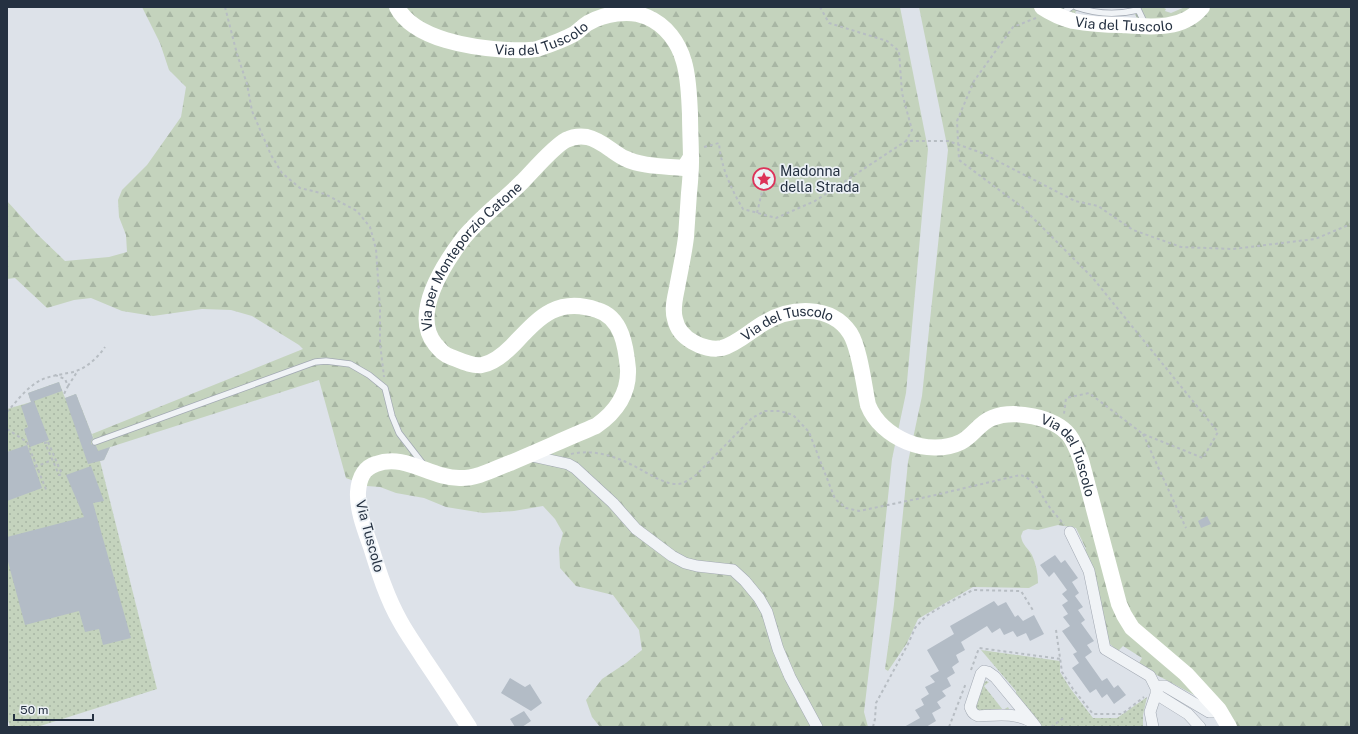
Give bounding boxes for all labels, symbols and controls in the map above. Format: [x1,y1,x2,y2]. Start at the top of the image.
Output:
street label: Via del Tuscolo [1074,13,1174,35]
street label: Via del Tuscolo [494,18,591,58]
place label: Madonna della Strada [780,163,859,195]
place icon: Madonna della Strada [751,166,777,192]
street label: Via per Monteporzio Catone [418,178,525,332]
street label: Via del Tuscolo [738,303,836,344]
street label: Via del Tuscolo [1039,411,1098,498]
street label: Via Tuscolo [353,498,387,574]
scale bar [14,696,93,722]
text: 50 m [20,703,48,717]

